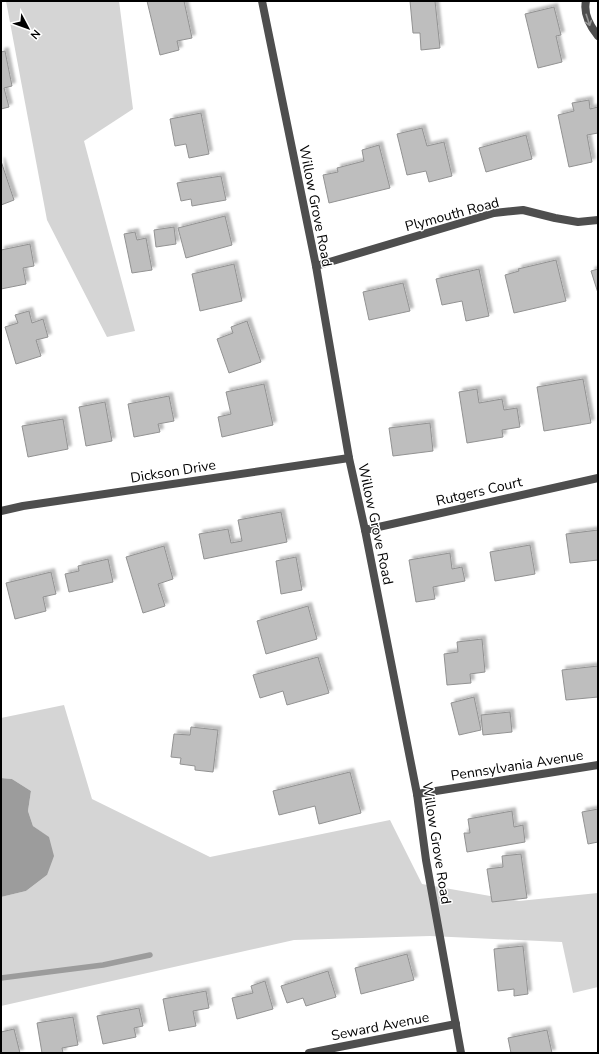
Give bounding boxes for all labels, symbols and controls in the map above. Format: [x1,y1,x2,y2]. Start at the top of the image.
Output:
north arrow [8,8,48,48]
one-way arrow [585,13,592,26]
text: N [27,26,44,42]
street label: Willow Grove Road [294,144,337,268]
street label: Plymouth Road [403,193,501,236]
street label: Dickson Drive [129,455,217,488]
street label: Willow Grove Road [353,462,398,586]
street label: Rutgers Court [434,472,524,511]
street label: Pennsylvania Avenue [449,746,585,785]
street label: Willow Grove Road [417,781,456,906]
street label: Seward Avenue [330,1008,431,1045]

